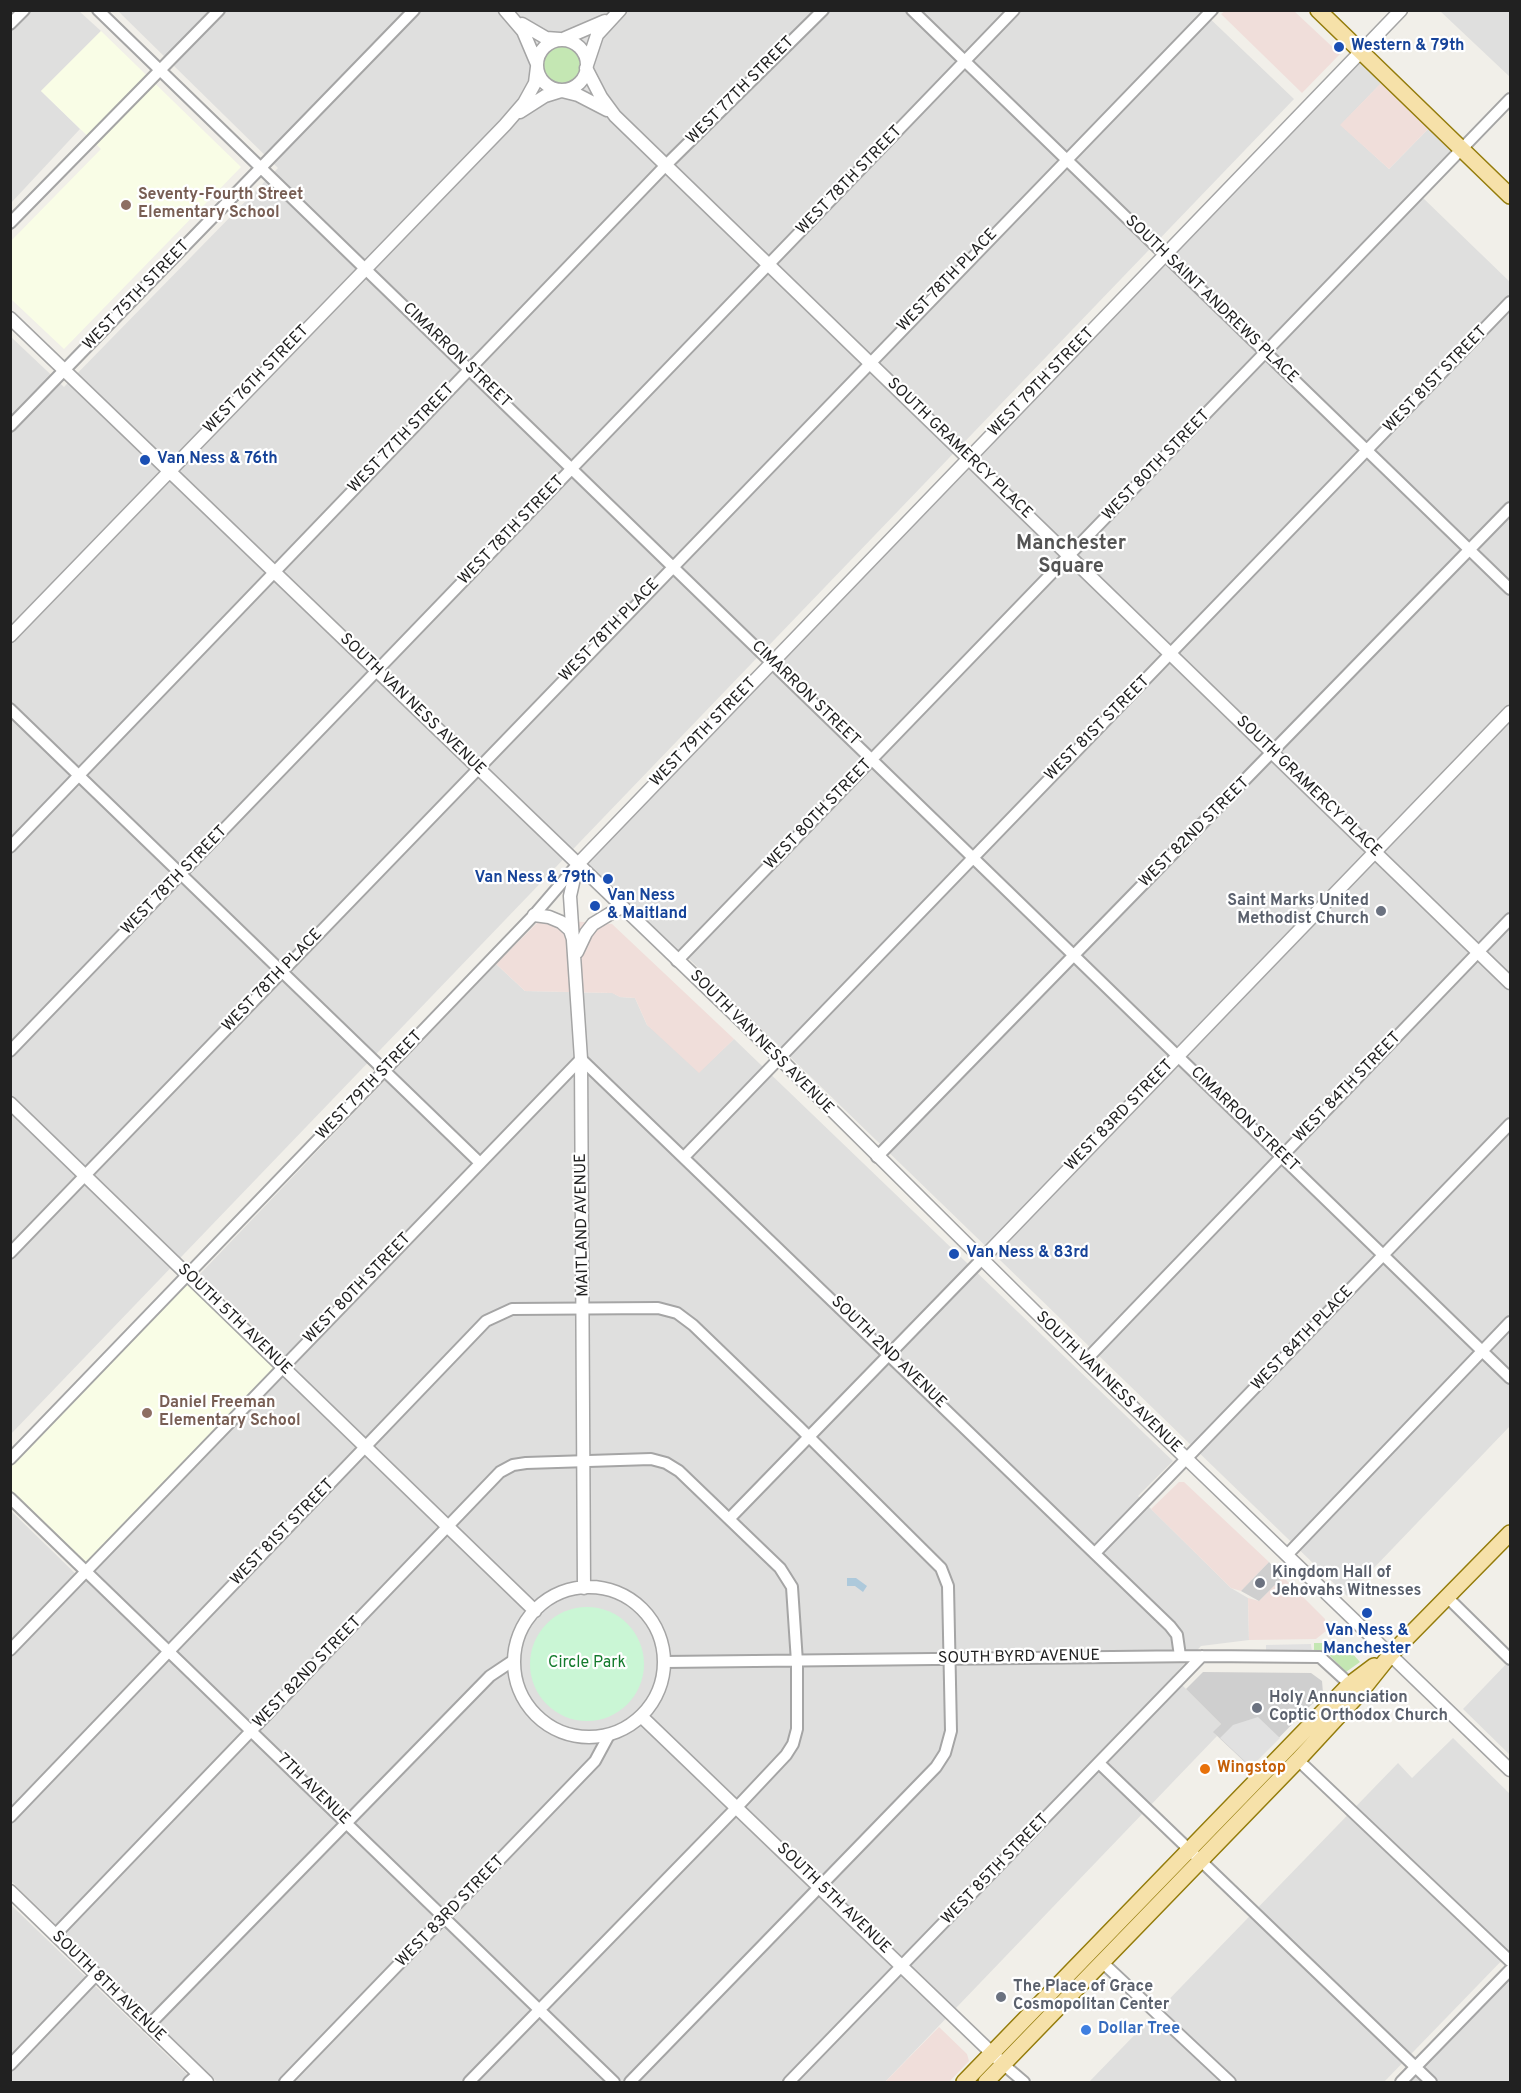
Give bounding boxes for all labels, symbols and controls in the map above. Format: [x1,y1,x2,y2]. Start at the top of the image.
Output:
street label: WEST 77TH STREET [683,33,799,149]
place label: Western & 79th [1351,37,1465,57]
marker: Western & 79th [1332,40,1346,54]
street label: WEST 78TH STREET [793,123,907,239]
place label: Seventy-Fourth Street Elementary School [138,186,303,224]
marker: Seventy-Fourth Street Elementary School [119,198,133,212]
street label: SOUTH SAINT ANDREWS PLACE [1120,212,1302,388]
street label: WEST 78TH PLACE [894,226,1002,336]
street label: WEST 75TH STREET [80,237,194,355]
street label: CIMARRON STREET [398,299,514,413]
street label: WEST 76TH STREET [200,322,314,438]
street label: WEST 81ST STREET [1380,323,1492,437]
street label: WEST 79TH STREET [985,324,1099,442]
street label: SOUTH GRAMERCY PLACE [882,375,1036,523]
street label: WEST 77TH STREET [345,380,459,498]
street label: WEST 80TH STREET [1099,407,1215,525]
place label: Van Ness & 76th [157,450,278,470]
marker: Van Ness & 76th [138,453,152,467]
street label: WEST 78TH STREET [455,473,569,589]
district label: Manchester Square [1016,533,1126,580]
street label: WEST 78TH PLACE [556,576,664,686]
street label: SOUTH VAN NESS AVENUE [335,630,489,780]
street label: CIMARRON STREET [747,637,863,751]
street label: WEST 81ST STREET [1041,672,1155,786]
street label: WEST 79TH STREET [647,674,761,792]
street label: SOUTH GRAMERCY PLACE [1231,713,1385,861]
street label: WEST 80TH STREET [761,756,877,874]
street label: WEST 82ND STREET [1136,774,1254,892]
street label: WEST 78TH STREET [118,823,232,939]
place label: Van Ness & 79th [475,869,596,889]
marker: Van Ness & 79th [601,872,615,886]
place label: Van Ness & Maitland [607,887,687,925]
place label: Saint Marks United Methodist Church [1227,892,1369,930]
marker: Van Ness & Maitland [588,899,602,913]
marker: Saint Marks United Methodist Church [1374,904,1388,918]
street label: WEST 78TH PLACE [219,926,327,1036]
street label: SOUTH VAN NESS AVENUE [685,967,837,1119]
street label: WEST 79TH STREET [313,1027,427,1145]
street label: WEST 84TH STREET [1290,1029,1406,1147]
street label: WEST 83RD STREET [1062,1056,1178,1176]
street label: CIMARRON STREET [1186,1063,1302,1177]
street label: MAITLAND AVENUE [572,1153,594,1297]
street label: WEST 80TH STREET [300,1230,416,1348]
place label: Van Ness & 83rd [966,1244,1089,1264]
marker: Van Ness & 83rd [947,1247,961,1261]
street label: SOUTH 5TH AVENUE [173,1261,295,1379]
street label: WEST 84TH PLACE [1248,1283,1358,1395]
street label: SOUTH 2ND AVENUE [826,1293,950,1413]
street label: SOUTH VAN NESS AVENUE [1031,1308,1185,1458]
place label: Daniel Freeman Elementary School [159,1394,301,1432]
marker: Daniel Freeman Elementary School [140,1406,154,1420]
street label: WEST 81ST STREET [227,1476,339,1590]
place label: Kingdom Hall of Jehovahs Witnesses [1272,1564,1421,1602]
marker: Kingdom Hall of Jehovahs Witnesses [1253,1576,1267,1590]
marker: Van Ness & Manchester [1360,1606,1374,1620]
street label: WEST 82ND STREET [250,1613,366,1733]
place label: Van Ness & Manchester [1323,1622,1411,1660]
street label: SOUTH BYRD AVENUE [938,1647,1100,1669]
park label: Circle Park [548,1654,626,1674]
place label: Holy Annunciation Coptic Orthodox Church [1269,1689,1448,1727]
marker: Holy Annunciation Coptic Orthodox Church [1250,1701,1264,1715]
street label: 7TH AVENUE [272,1750,354,1830]
place label: Wingstop [1217,1759,1286,1779]
marker: Wingstop [1198,1762,1212,1776]
street label: WEST 85TH STREET [938,1811,1054,1929]
street label: SOUTH 5TH AVENUE [772,1840,894,1958]
street label: WEST 83RD STREET [393,1852,509,1972]
street label: SOUTH 8TH AVENUE [47,1928,169,2046]
place label: The Place of Grace Cosmopolitan Center [1013,1978,1169,2016]
marker: The Place of Grace Cosmopolitan Center [994,1990,1008,2004]
place label: Dollar Tree [1098,2020,1180,2040]
marker: Dollar Tree [1079,2023,1093,2037]

